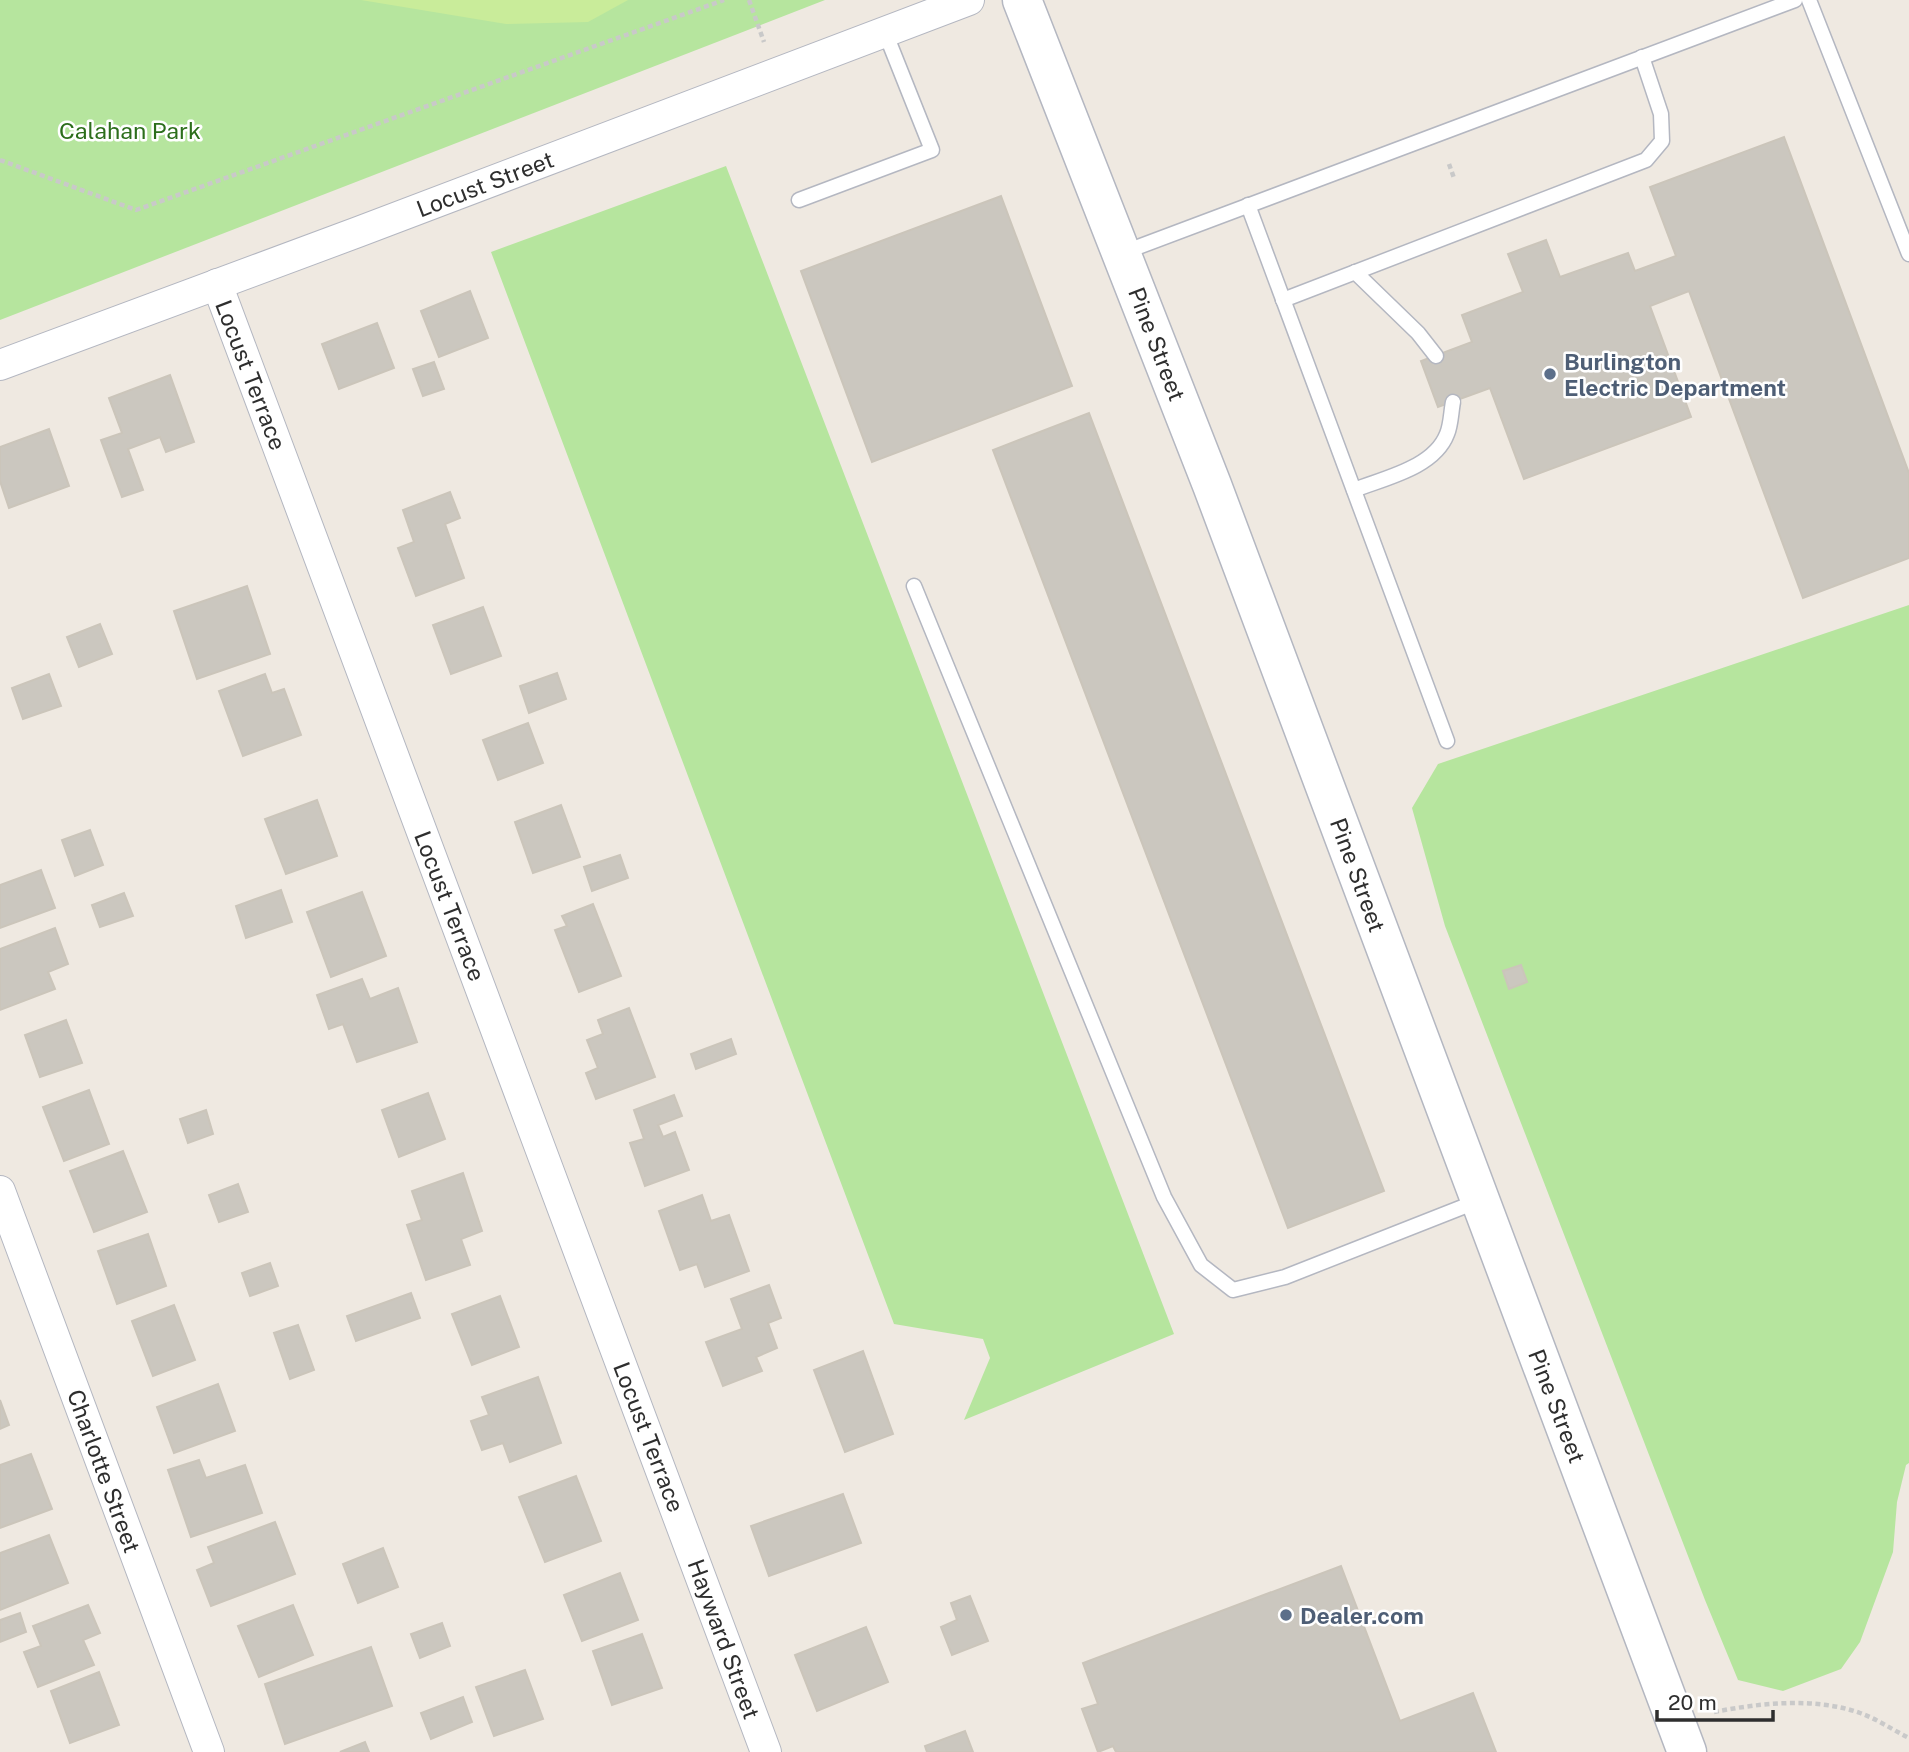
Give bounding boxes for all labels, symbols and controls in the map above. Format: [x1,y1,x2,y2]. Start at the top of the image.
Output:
park label: Calahan Park [59,117,201,144]
street label: Locust Street [413,145,557,223]
street label: Pine Street [1123,283,1191,405]
street label: Locust Terrace [210,296,292,454]
place label: Burlington Electric Department [1564,348,1786,401]
marker: Burlington Electric Department [1542,366,1558,382]
street label: Pine Street [1325,814,1391,936]
street label: Locust Terrace [409,827,491,985]
street label: Pine Street [1523,1345,1591,1467]
street label: Locust Terrace [608,1358,690,1516]
street label: Charlotte Street [62,1386,146,1556]
street label: Hayward Street [683,1555,765,1723]
place label: Dealer.com [1300,1602,1424,1629]
marker: Dealer.com [1278,1607,1294,1623]
scale bar [1657,1678,1772,1722]
text: 20 m [1668,1690,1717,1715]

